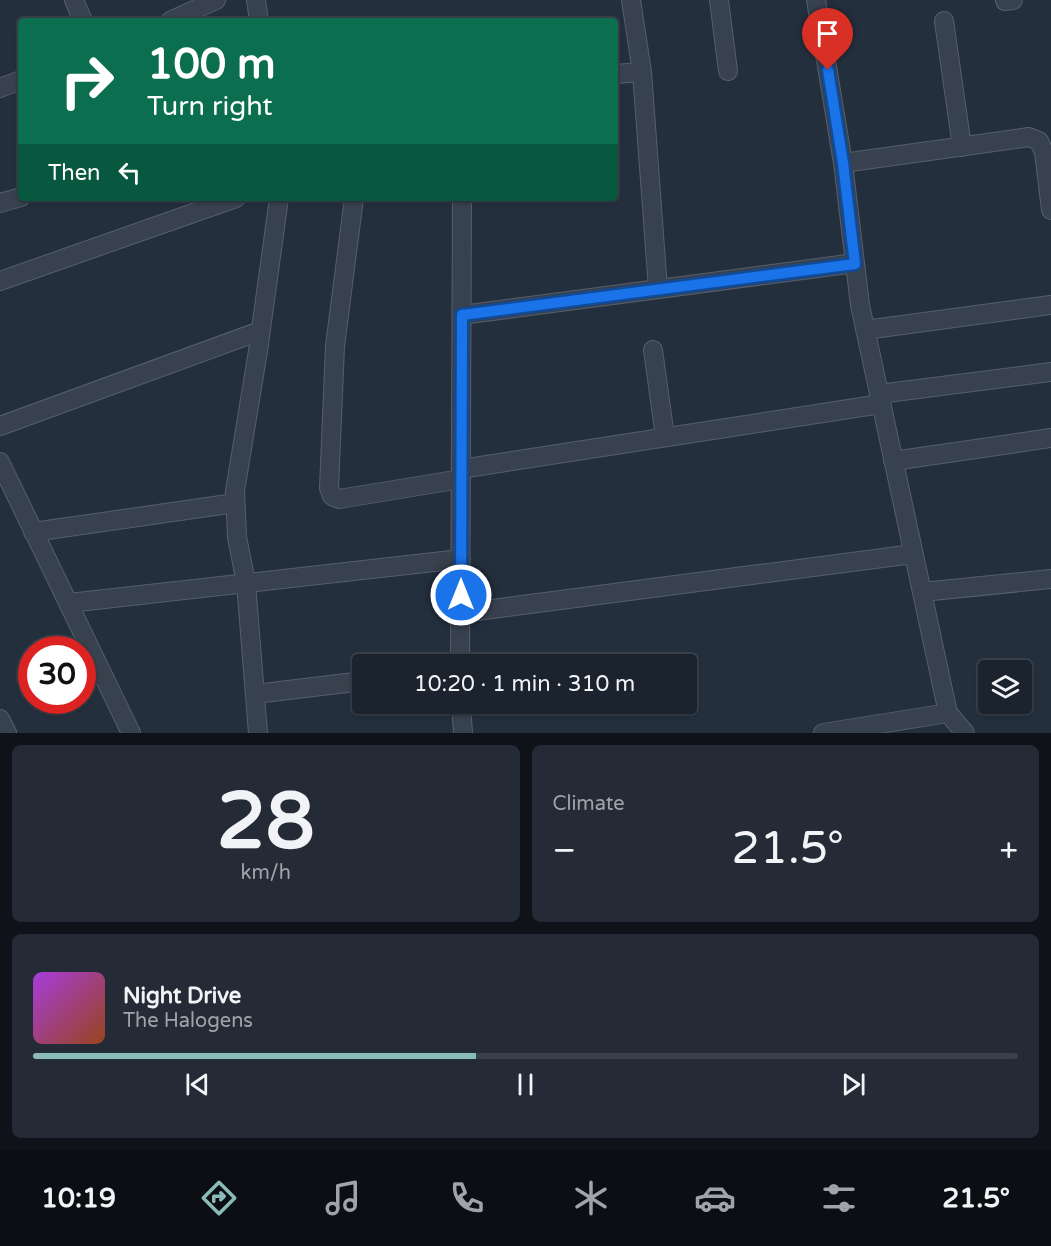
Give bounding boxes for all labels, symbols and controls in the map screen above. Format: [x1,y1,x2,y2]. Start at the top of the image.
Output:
pin [802,8,853,70]
icon: arrive [811,17,844,50]
text: 100 m [147,39,276,90]
icon: right [48,42,126,120]
text: Turn right [147,90,273,123]
icon: left [113,156,146,189]
text: Then [48,160,101,186]
position arrow [429,563,493,627]
speed limit sign: 30 [18,636,96,714]
map controls [978,660,1032,714]
button: layers [978,660,1032,714]
text: 10:20 · 1 min · 310 m [414,671,635,697]
text: 28 [217,775,315,869]
text: Climate [553,792,625,816]
text: 21.5° [731,822,844,876]
text: − [553,831,576,870]
text: + [999,831,1018,870]
text: km/h [241,861,291,885]
text: Night Drive [123,983,241,1009]
text: The Halogens [123,1009,253,1033]
icon: previous [181,1068,214,1101]
icon: pause [509,1068,542,1101]
icon: next [837,1068,870,1101]
icon: directions [198,1177,240,1219]
icon: music [322,1177,364,1219]
icon: phone [446,1177,488,1219]
icon: climate [570,1177,612,1219]
icon: car [694,1177,736,1219]
icon: filters [818,1177,860,1219]
text: 10:19 [41,1182,116,1215]
text: 21.5° [942,1182,1010,1215]

